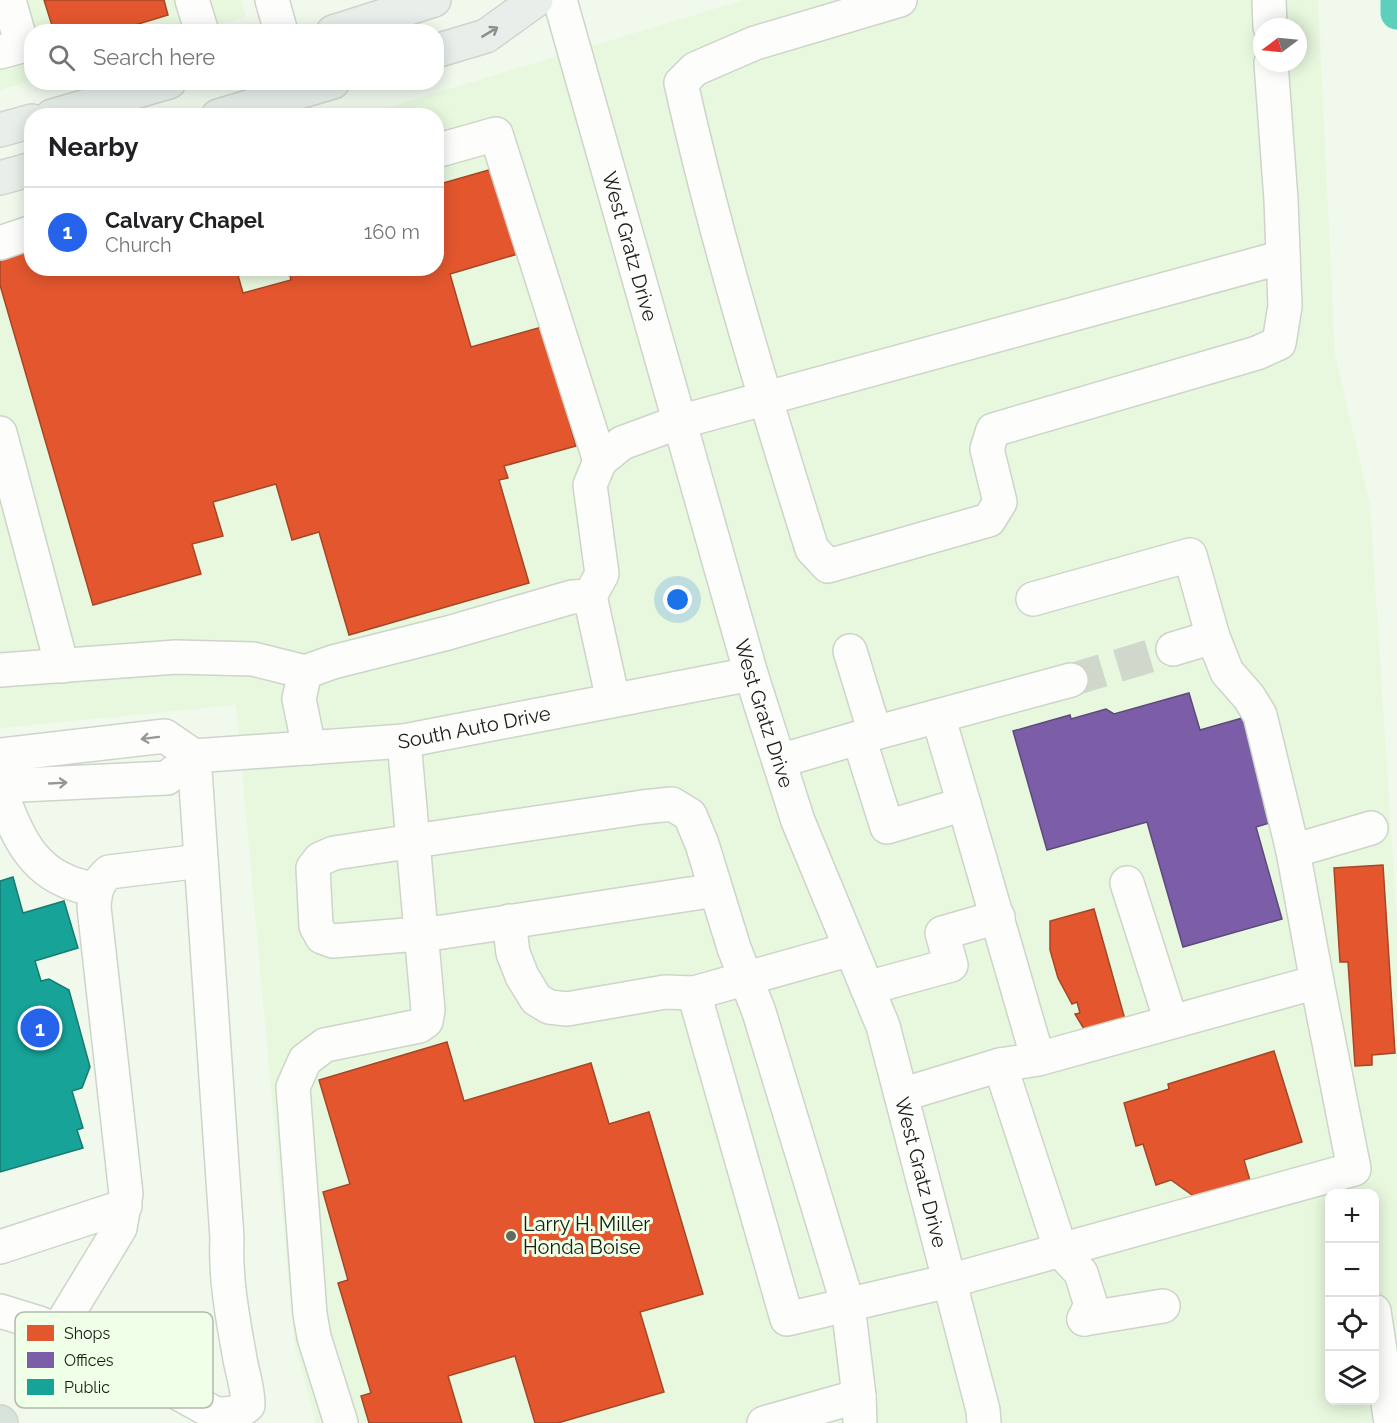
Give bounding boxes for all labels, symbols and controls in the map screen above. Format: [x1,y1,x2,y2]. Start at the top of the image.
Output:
north arrow [1253,18,1307,72]
search box [24,24,444,90]
one-way arrow [481,26,498,38]
icon: search [45,41,78,74]
text: Search here [93,44,215,70]
text: Nearby [48,132,138,162]
street label: West Gratz Drive [597,169,662,324]
text: Calvary Chapel [105,207,264,233]
text: 1 [63,220,72,244]
text: 160 m [364,220,420,244]
text: Church [105,233,172,257]
your location [663,585,692,614]
street label: West Gratz Drive [730,636,799,791]
street label: South Auto Drive [397,701,553,753]
one-way arrow [140,732,160,743]
one-way arrow [48,778,68,789]
pin: 1 [20,1006,60,1050]
street label: West Gratz Drive [890,1095,952,1250]
map controls [1325,1189,1379,1405]
button: + [1325,1189,1379,1243]
place label: Larry H. Miller Honda Boise [523,1212,650,1259]
marker: Larry H. Miller Honda Boise [504,1229,518,1243]
button: − [1325,1243,1379,1297]
button: locate [1325,1297,1379,1351]
legend [15,1312,213,1408]
text: Shops [64,1324,110,1343]
text: Offices [64,1351,114,1370]
button: layers [1325,1351,1379,1405]
text: Public [64,1378,110,1397]

